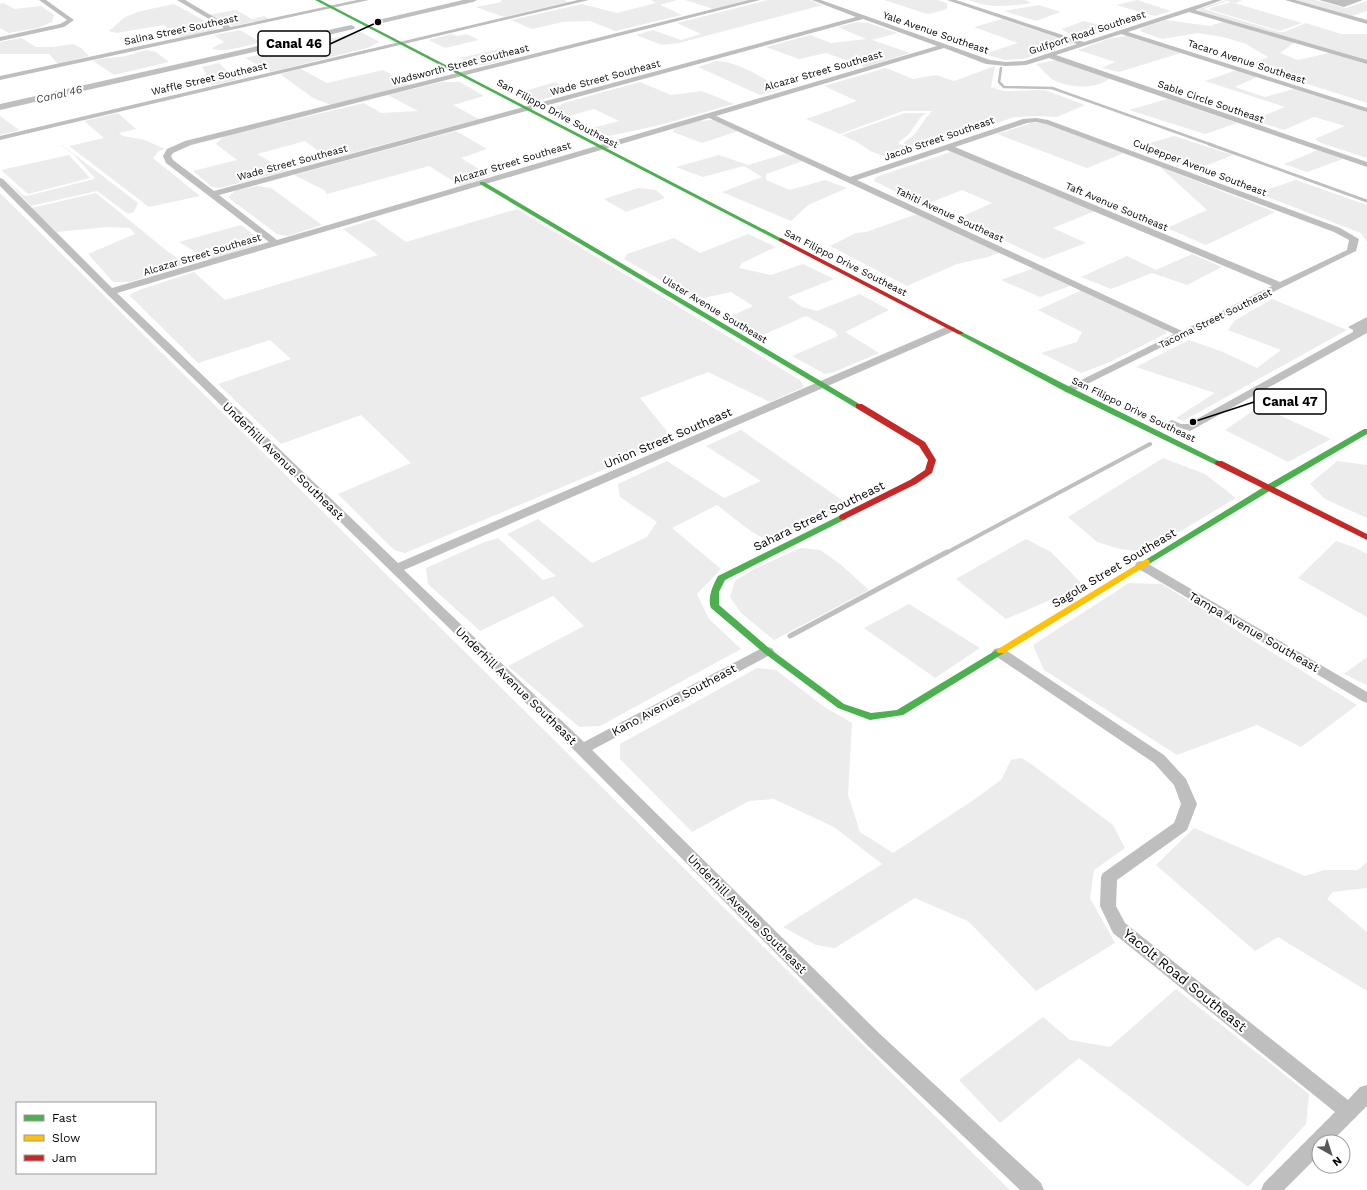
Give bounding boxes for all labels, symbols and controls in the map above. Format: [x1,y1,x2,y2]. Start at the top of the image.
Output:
street label: Gulfport Road Southeast [1028,8,1147,57]
street label: Yale Avenue Southeast [882,9,991,56]
street label: Salina Street Southeast [123,12,240,47]
callout: Canal 46 [258,31,330,56]
text: Canal 46 [266,36,322,51]
street label: Tacaro Avenue Southeast [1186,37,1308,86]
street label: Wadsworth Street Southeast [390,42,531,87]
street label: Alcazar Street Southeast [763,48,884,93]
street label: Wade Street Southeast [549,57,662,98]
street label: Waffle Street Southeast [150,60,269,97]
street label: San Filippo Drive Southeast [495,77,621,151]
street label: Sable Circle Southeast [1156,78,1266,125]
water label: Canal 46 [35,83,84,106]
street label: Jacob Street Southeast [883,114,996,163]
street label: Culpepper Avenue Southeast [1132,137,1269,198]
street label: Alcazar Street Southeast [452,139,573,186]
street label: Wade Street Southeast [236,142,349,183]
street label: Taft Avenue Southeast [1064,180,1170,233]
street label: Tahiti Avenue Southeast [894,185,1006,245]
street label: San Filippo Drive Southeast [783,227,910,299]
street label: Alcazar Street Southeast [142,231,263,278]
street label: Ulster Avenue Southeast [660,274,770,346]
street label: Tacoma Street Southeast [1157,286,1274,351]
street label: San Filippo Drive Southeast [1070,375,1198,445]
callout: Canal 47 [1254,389,1326,414]
text: Canal 47 [1262,394,1318,409]
street label: Underhill Avenue Southeast [220,399,346,523]
street label: Union Street Southeast [602,405,734,471]
street label: Sahara Street Southeast [751,478,887,554]
street label: Sagola Street Southeast [1049,525,1179,611]
street label: Tampa Avenue Southeast [1186,589,1322,675]
street label: Underhill Avenue Southeast [453,624,579,748]
street label: Kano Avenue Southeast [609,661,739,739]
street label: Underhill Avenue Southeast [685,852,809,976]
street label: Yacolt Road Southeast [1120,925,1250,1035]
legend [16,1102,156,1174]
text: Fast [52,1111,77,1125]
text: Slow [52,1131,80,1145]
north arrow [1311,1134,1351,1174]
text: Jam [52,1151,77,1165]
text: N [1330,1154,1344,1169]

